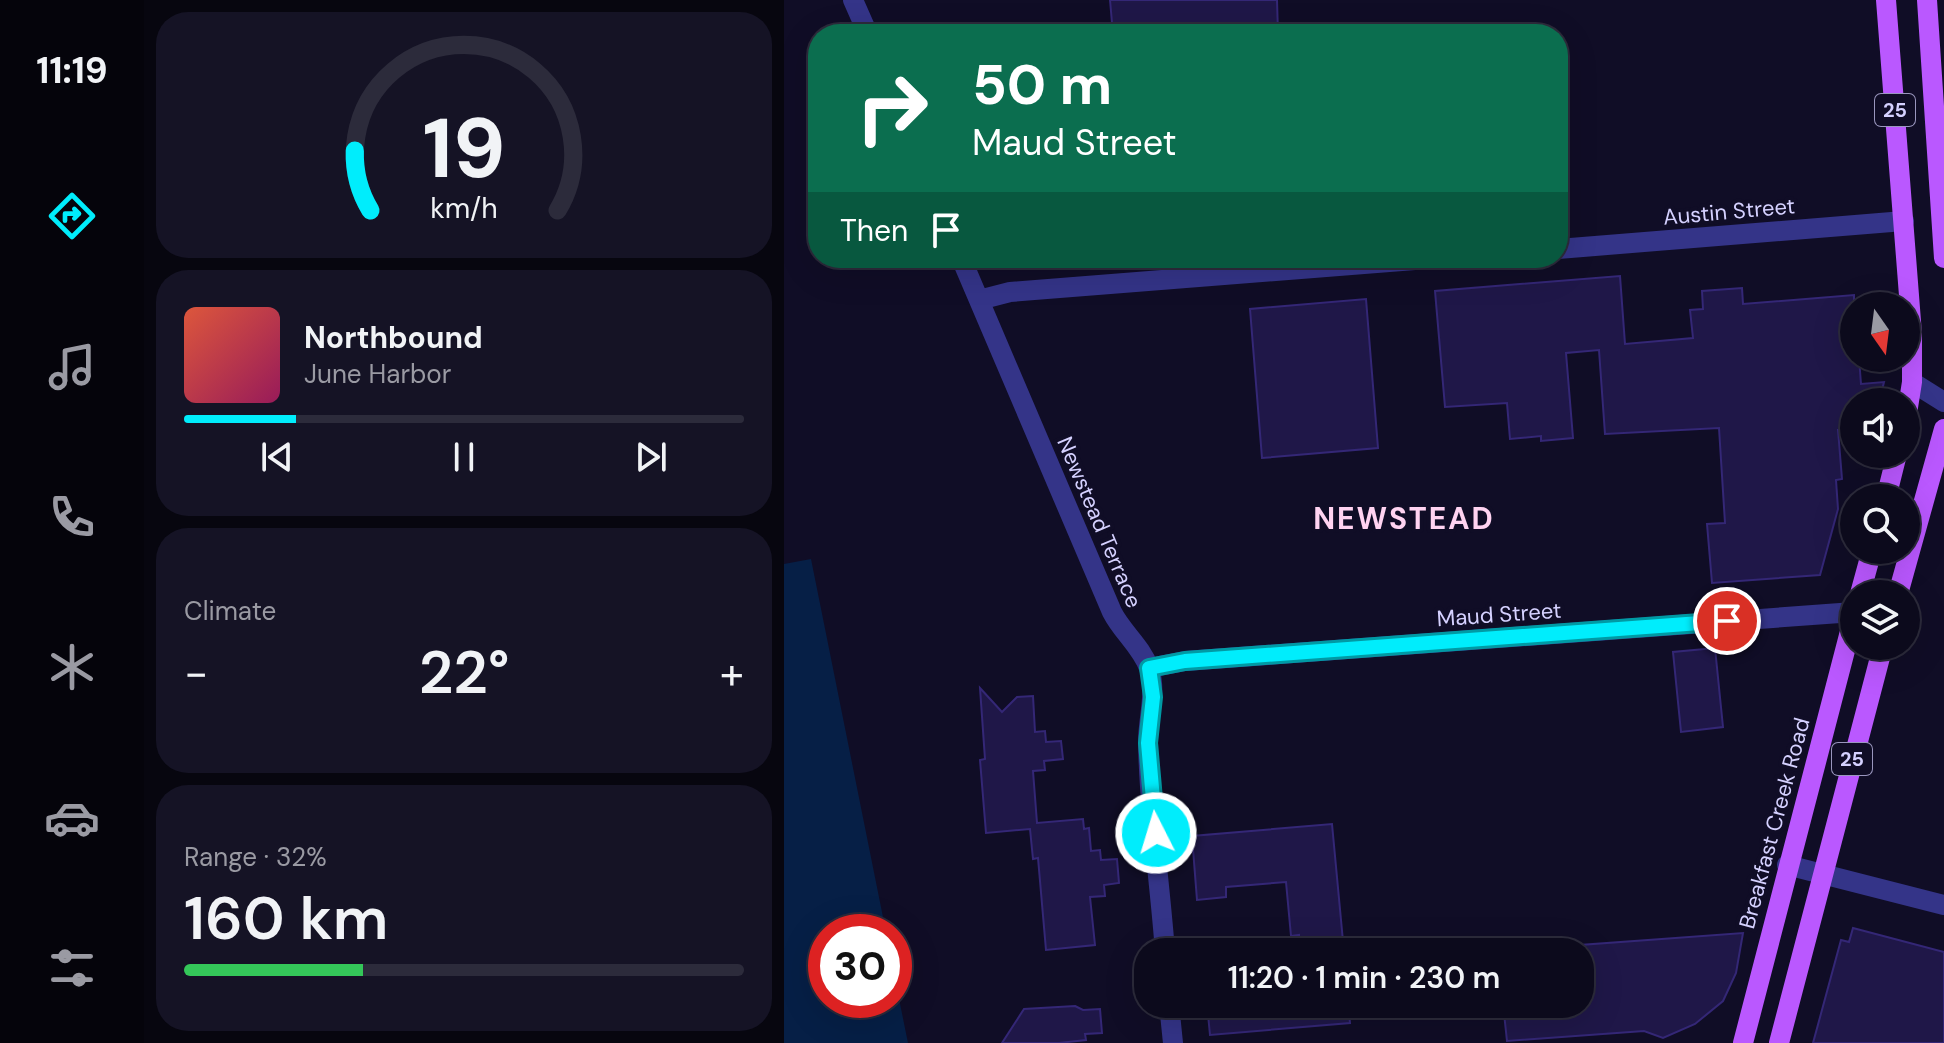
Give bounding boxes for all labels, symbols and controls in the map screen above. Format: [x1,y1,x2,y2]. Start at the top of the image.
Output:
text: 11:19 [36,47,108,94]
text: 50 m [972,48,1112,121]
icon: right [840,56,944,160]
text: 19 [422,93,506,202]
road number: 25 [1875,94,1915,126]
text: Maud Street [972,119,1177,166]
icon: directions [44,188,100,244]
text: km/h [430,190,498,227]
street label: Austin Street [1662,191,1796,232]
icon: arrive [924,208,968,252]
text: Then [840,211,908,250]
north arrow [1840,292,1920,372]
map controls [1840,292,1920,660]
text: Northbound [304,318,483,357]
icon: music [44,339,100,395]
text: June Harbor [304,357,451,391]
button: sound [1840,388,1920,468]
street label: Newstead Terrace [1050,432,1149,612]
icon: previous [255,435,299,479]
icon: pause [442,435,486,479]
icon: next [629,435,673,479]
button: search [1840,484,1920,564]
icon: phone [44,489,100,545]
district label: NEWSTEAD [1313,499,1495,538]
button: layers [1840,580,1920,660]
pin [1693,587,1761,655]
text: Climate [184,594,276,628]
street label: Maud Street [1436,596,1562,633]
icon: arrive [1705,599,1749,643]
text: 22° [419,633,509,712]
icon: climate [44,639,100,695]
text: − [184,644,208,702]
text: + [720,644,744,702]
street label: Breakfast Creek Road [1732,714,1817,932]
road number: 25 [1832,743,1872,775]
icon: car [44,790,100,846]
position arrow [1114,791,1198,875]
text: Range · 32% [184,840,327,874]
text: 160 km [184,879,388,958]
speed limit sign: 30 [808,914,912,1018]
icon: filters [44,940,100,996]
text: 11:20 · 1 min · 230 m [1228,958,1500,997]

